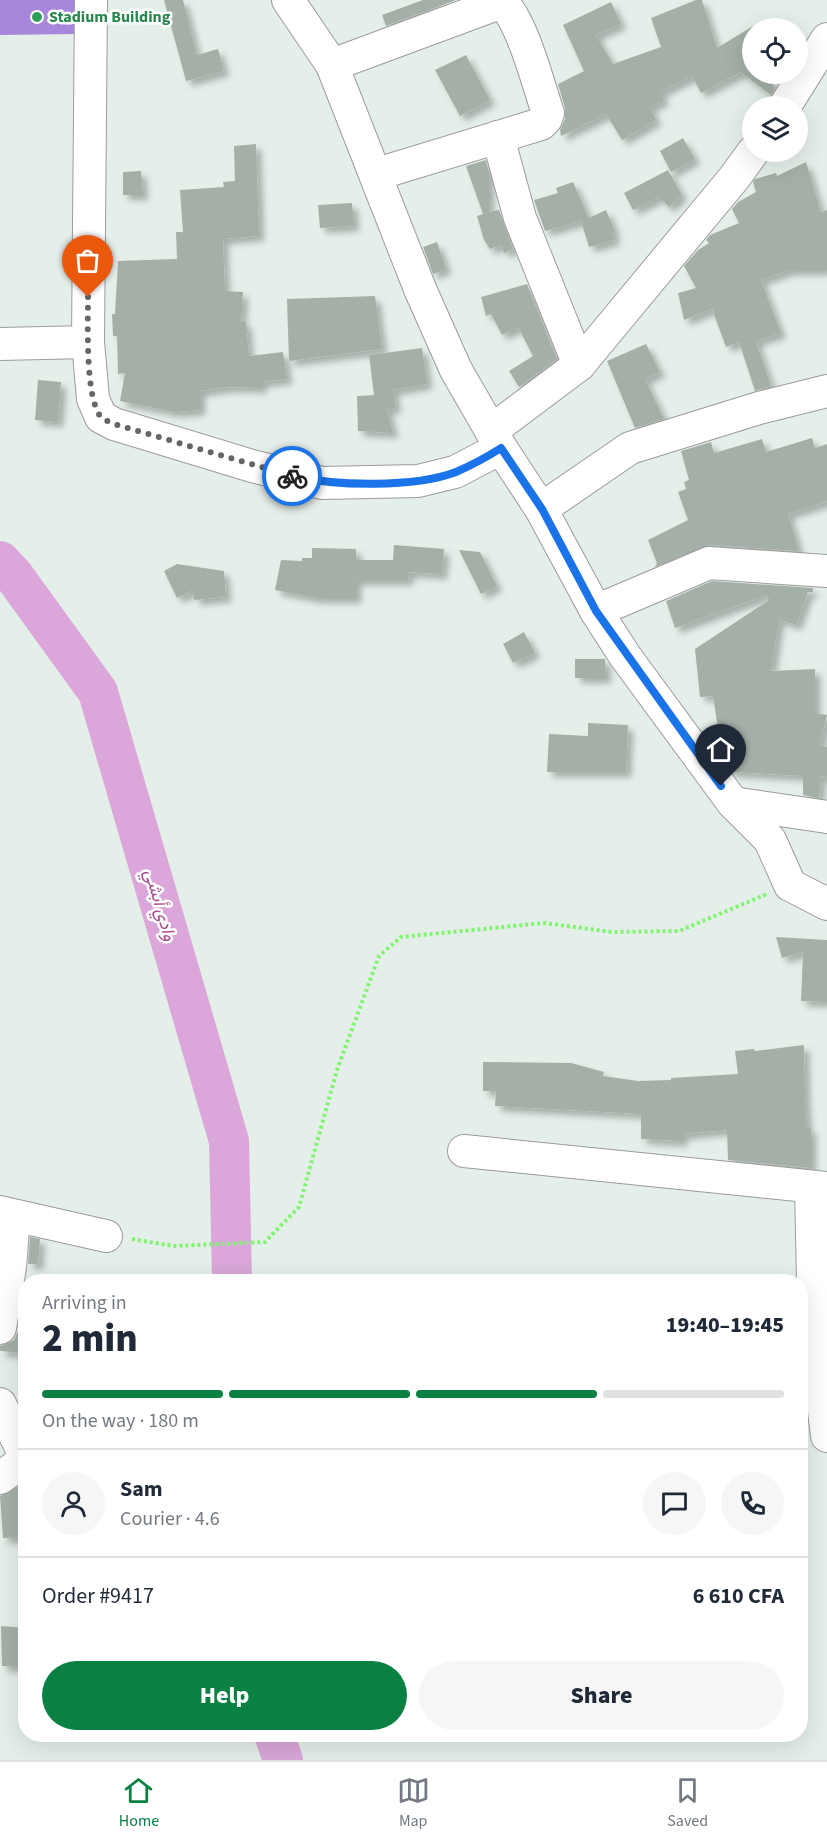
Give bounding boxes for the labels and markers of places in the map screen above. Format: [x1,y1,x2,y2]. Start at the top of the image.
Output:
place label: Stadium Building [49,6,171,28]
marker: Stadium Building [30,10,44,24]
pin [62,235,113,297]
pin [695,724,746,786]

